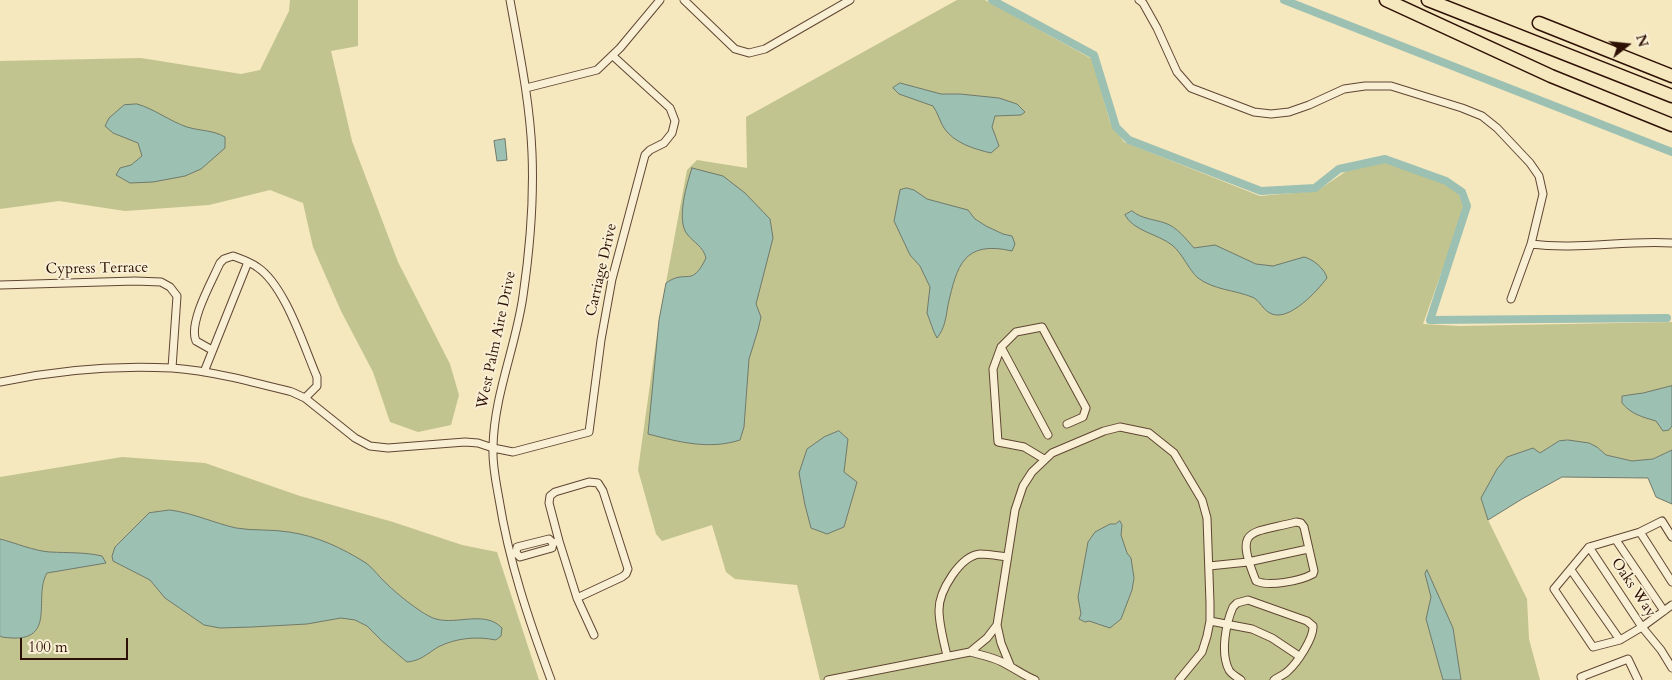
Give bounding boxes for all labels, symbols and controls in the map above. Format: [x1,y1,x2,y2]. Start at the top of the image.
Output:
north arrow [1602,20,1652,70]
text: N [1631,32,1653,49]
street label: Carriage Drive [583,222,621,318]
street label: Cypress Terrace [46,259,148,279]
street label: West Palm Aire Drive [474,269,520,411]
street label: Oaks Way [1607,555,1659,621]
scale bar [22,628,130,660]
text: 100 m [28,637,68,657]

